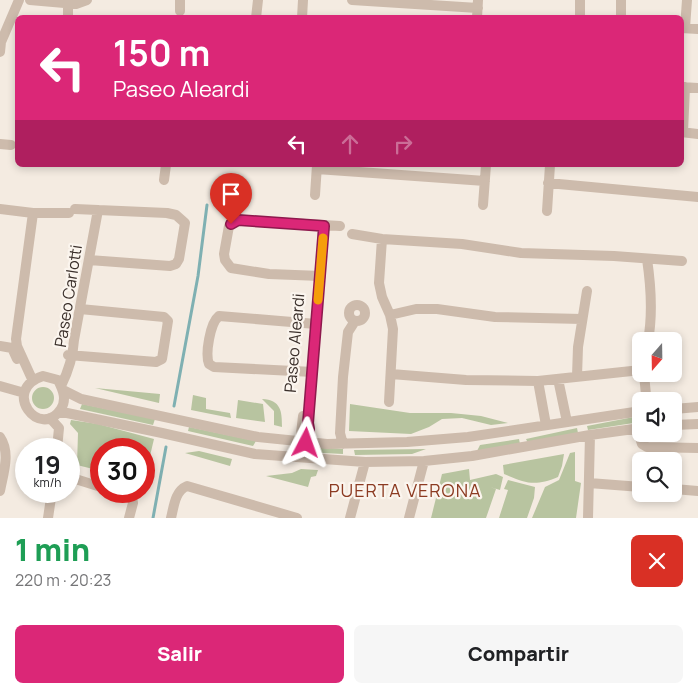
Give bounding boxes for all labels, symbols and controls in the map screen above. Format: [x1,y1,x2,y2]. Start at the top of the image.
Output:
text: 150 m [113,29,210,77]
icon: left [30,35,95,100]
text: Paseo Aleardi [113,74,250,104]
icon: left [283,130,311,158]
icon: ahead [336,130,364,158]
icon: right [389,130,417,158]
pin [210,173,252,224]
icon: arrive [217,180,245,208]
street label: Paseo Carlotti [49,243,87,349]
street label: Paseo Aleardi [279,293,309,393]
north arrow [632,332,682,382]
map controls [632,332,682,502]
button: sound [632,392,682,442]
position arrow [279,416,331,468]
speed limit sign: 30 [90,438,155,503]
text: 19 [34,447,61,482]
button: search [632,452,682,502]
text: km/h [34,474,61,491]
district label: PUERTA VERONA [329,478,481,502]
text: 1 min [15,529,90,570]
button: close [631,535,683,587]
text: 220 m · 20:23 [15,569,111,591]
button: Salir [15,625,344,683]
button: Compartir [354,625,683,683]

